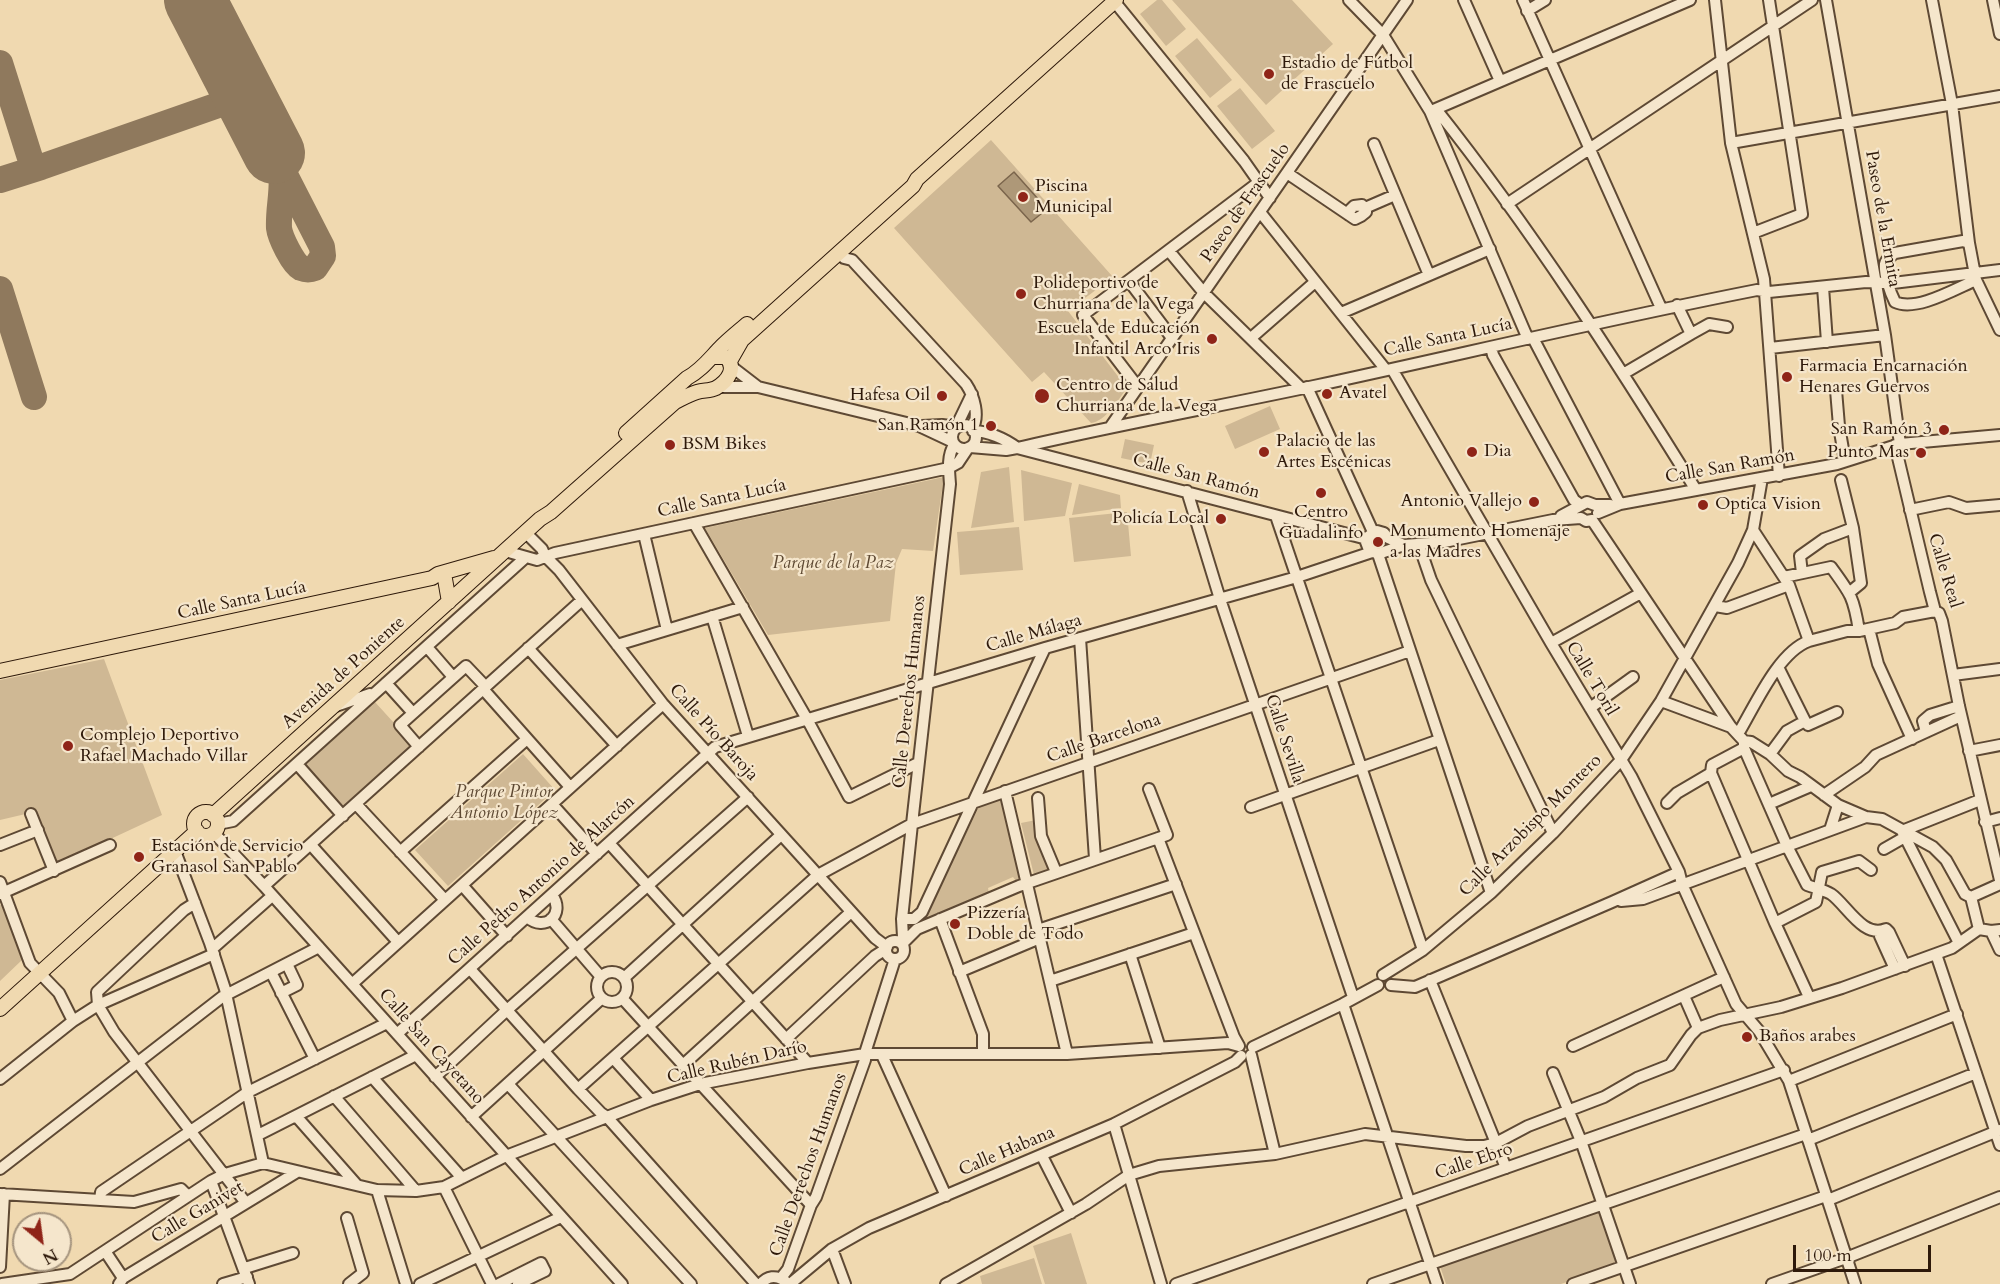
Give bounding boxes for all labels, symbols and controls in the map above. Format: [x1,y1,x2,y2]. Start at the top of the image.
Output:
place label: Estadio de Fútbol de Frascuelo [1281,53,1413,96]
marker: Estadio de Fútbol de Frascuelo [1262,67,1276,81]
street label: Paseo de Frascuelo [1197,139,1295,267]
street label: Paseo de la Ermita [1859,149,1905,289]
place label: Piscina Municipal [1035,176,1112,219]
marker: Piscina Municipal [1016,190,1030,204]
place label: Polideportivo de Churriana de la Vega [1033,273,1194,316]
marker: Polideportivo de Churriana de la Vega [1014,287,1028,301]
street label: Calle Santa Lucía [1382,314,1514,362]
place label: Escuela de Educación Infantil Arco Iris [1037,318,1200,360]
marker: Escuela de Educación Infantil Arco Iris [1205,332,1219,346]
place label: Farmacia Encarnación Henares Guervos [1799,356,1968,398]
marker: Farmacia Encarnación Henares Guervos [1780,370,1794,384]
place label: Centro de Salud Churriana de la Vega [1056,375,1217,418]
place label: Avatel [1339,383,1387,405]
place label: Hafesa Oil [850,385,930,407]
marker: Centro de Salud Churriana de la Vega [1033,387,1051,405]
marker: Avatel [1320,387,1334,401]
marker: Hafesa Oil [935,389,949,403]
place label: San Ramón 1 [878,415,979,437]
marker: San Ramón 1 [984,419,998,433]
place label: San Ramón 3 [1831,419,1932,441]
marker: San Ramón 3 [1937,423,1951,437]
place label: Palacio de las Artes Escénicas [1276,431,1391,474]
place label: BSM Bikes [682,434,766,456]
marker: BSM Bikes [663,438,677,452]
place label: Dia [1484,441,1511,463]
place label: Punto Mas [1827,442,1909,464]
marker: Palacio de las Artes Escénicas [1257,445,1271,459]
marker: Dia [1465,445,1479,459]
street label: Calle San Ramón [1664,445,1796,489]
marker: Punto Mas [1914,446,1928,460]
street label: Calle San Ramón [1130,450,1262,504]
street label: Calle Santa Lucía [656,475,788,523]
marker: Centro Guadalinfo [1314,486,1328,500]
place label: Antonio Vallejo [1401,491,1522,513]
place label: Optica Vision [1715,494,1821,516]
marker: Antonio Vallejo [1527,495,1541,509]
marker: Optica Vision [1696,498,1710,512]
place label: Centro Guadalinfo [1279,502,1363,544]
place label: Policía Local [1112,508,1209,530]
marker: Policía Local [1214,512,1228,526]
place label: Monumento Homenaje a las Madres [1390,521,1570,564]
street label: Calle Real [1922,531,1966,611]
marker: Monumento Homenaje a las Madres [1371,535,1385,549]
park label: Parque de la Paz [772,553,894,575]
street label: Calle Santa Lucía [176,577,308,625]
street label: Calle Derechos Humanos [889,594,931,790]
street label: Calle Málaga [984,610,1084,658]
street label: Avenida de Poniente [278,612,410,734]
street label: Calle Toril [1560,638,1622,720]
street label: Calle Pío Baroja [664,680,762,786]
street label: Calle Sevilla [1260,692,1308,786]
street label: Calle Barcelona [1044,709,1164,769]
place label: Complejo Deportivo Rafael Machado Villar [80,725,248,768]
marker: Complejo Deportivo Rafael Machado Villar [61,739,75,753]
street label: Calle Arzobispo Montero [1455,750,1607,902]
park label: Parque Pintor Antonio López [450,782,558,824]
street label: Calle Pedro Antonio de Alarcón [444,791,640,971]
place label: Estación de Servicio Granasol San Pablo [151,836,303,878]
marker: Estación de Servicio Granasol San Pablo [132,850,146,864]
place label: Pizzería Doble de Todo [967,903,1083,946]
marker: Pizzería Doble de Todo [948,917,962,931]
street label: Calle San Cayetano [373,985,489,1109]
place label: Baños arabes [1759,1026,1856,1048]
marker: Baños arabes [1740,1030,1754,1044]
street label: Calle Rubén Darío [665,1036,809,1090]
street label: Calle Derechos Humanos [766,1070,852,1260]
street label: Calle Habana [956,1122,1058,1182]
street label: Calle Ebro [1432,1139,1516,1185]
street label: Calle Ganivet [148,1177,248,1249]
north arrow [12,1212,72,1272]
scale bar [1796,1233,1934,1271]
text: N [38,1243,61,1269]
text: 100 m [1804,1243,1852,1268]

